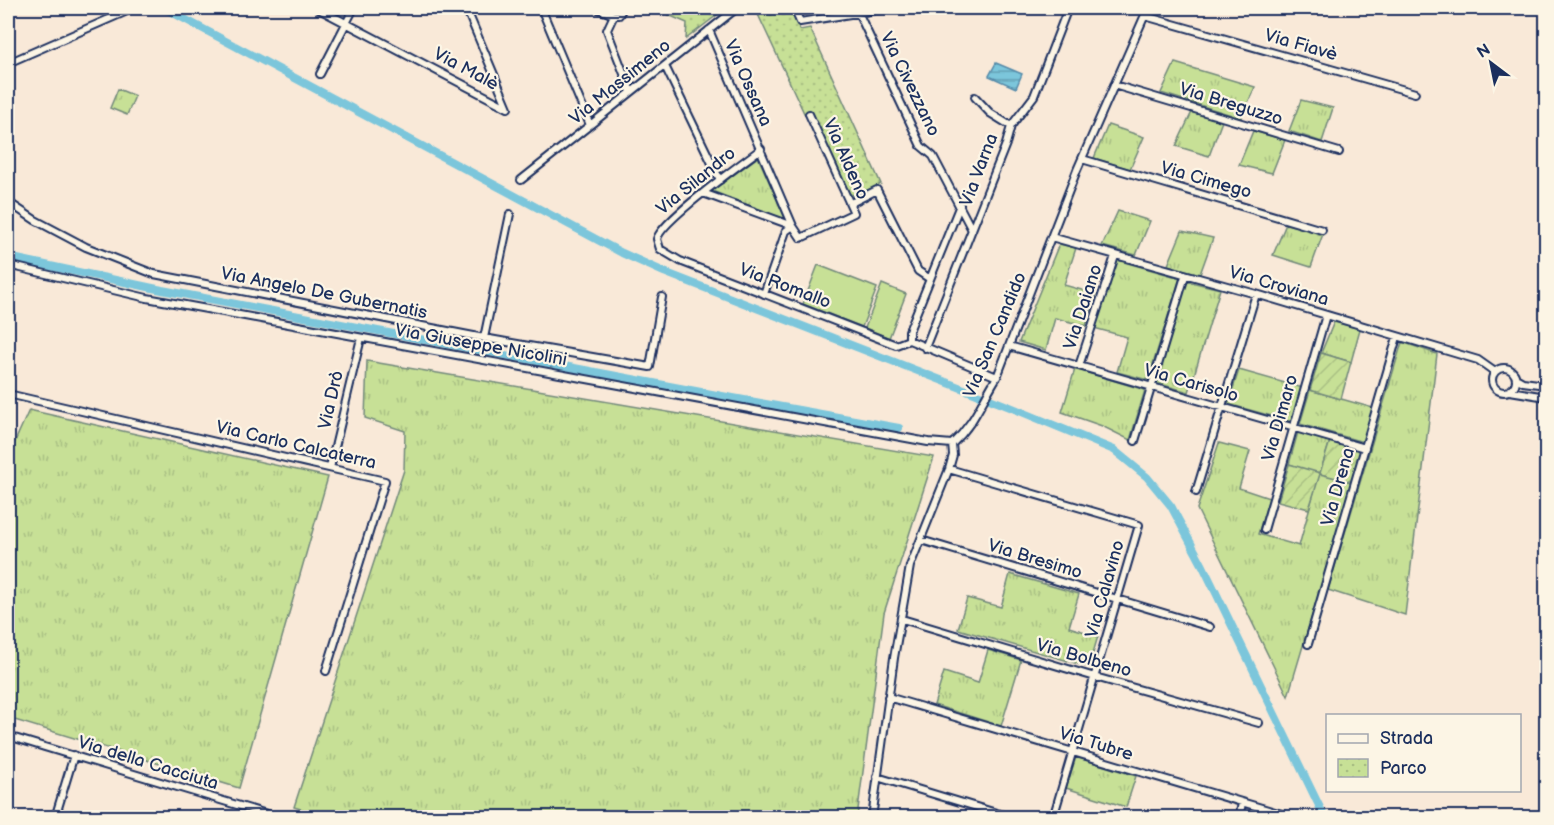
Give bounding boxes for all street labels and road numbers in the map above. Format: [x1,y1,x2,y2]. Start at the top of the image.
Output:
street label: Via Fiavè [1262,25,1340,65]
street label: Via Civezzano [876,28,944,140]
street label: Via Massimeno [565,35,675,129]
street label: Via Ossana [720,36,776,130]
street label: Via Malè [430,43,502,95]
street label: Via Breguzzo [1177,78,1285,130]
street label: Via Aldeno [819,115,873,203]
street label: Via Varna [955,130,1003,210]
street label: Via Silandro [652,143,740,219]
street label: Via Cimego [1158,157,1254,203]
street label: Via Romallo [736,259,834,313]
street label: Via Daiano [1059,262,1107,352]
street label: Via Croviana [1227,262,1331,310]
street label: Via Angelo De Gubernatis [219,263,429,323]
street label: Via San Candido [959,269,1031,401]
street label: Via Giuseppe Nicolini [393,320,569,370]
street label: Via Carisolo [1141,359,1241,407]
street label: Via Drò [314,369,348,431]
street label: Via Dimaro [1258,372,1302,464]
street label: Via Carlo Calcaterra [214,416,378,474]
street label: Via Drena [1317,445,1359,529]
street label: Via Bresimo [985,535,1085,583]
street label: Via Calavino [1081,538,1129,640]
street label: Via Bolbeno [1034,634,1134,682]
street label: Via Tubre [1056,723,1136,765]
street label: Via della Cacciuta [75,732,221,794]

